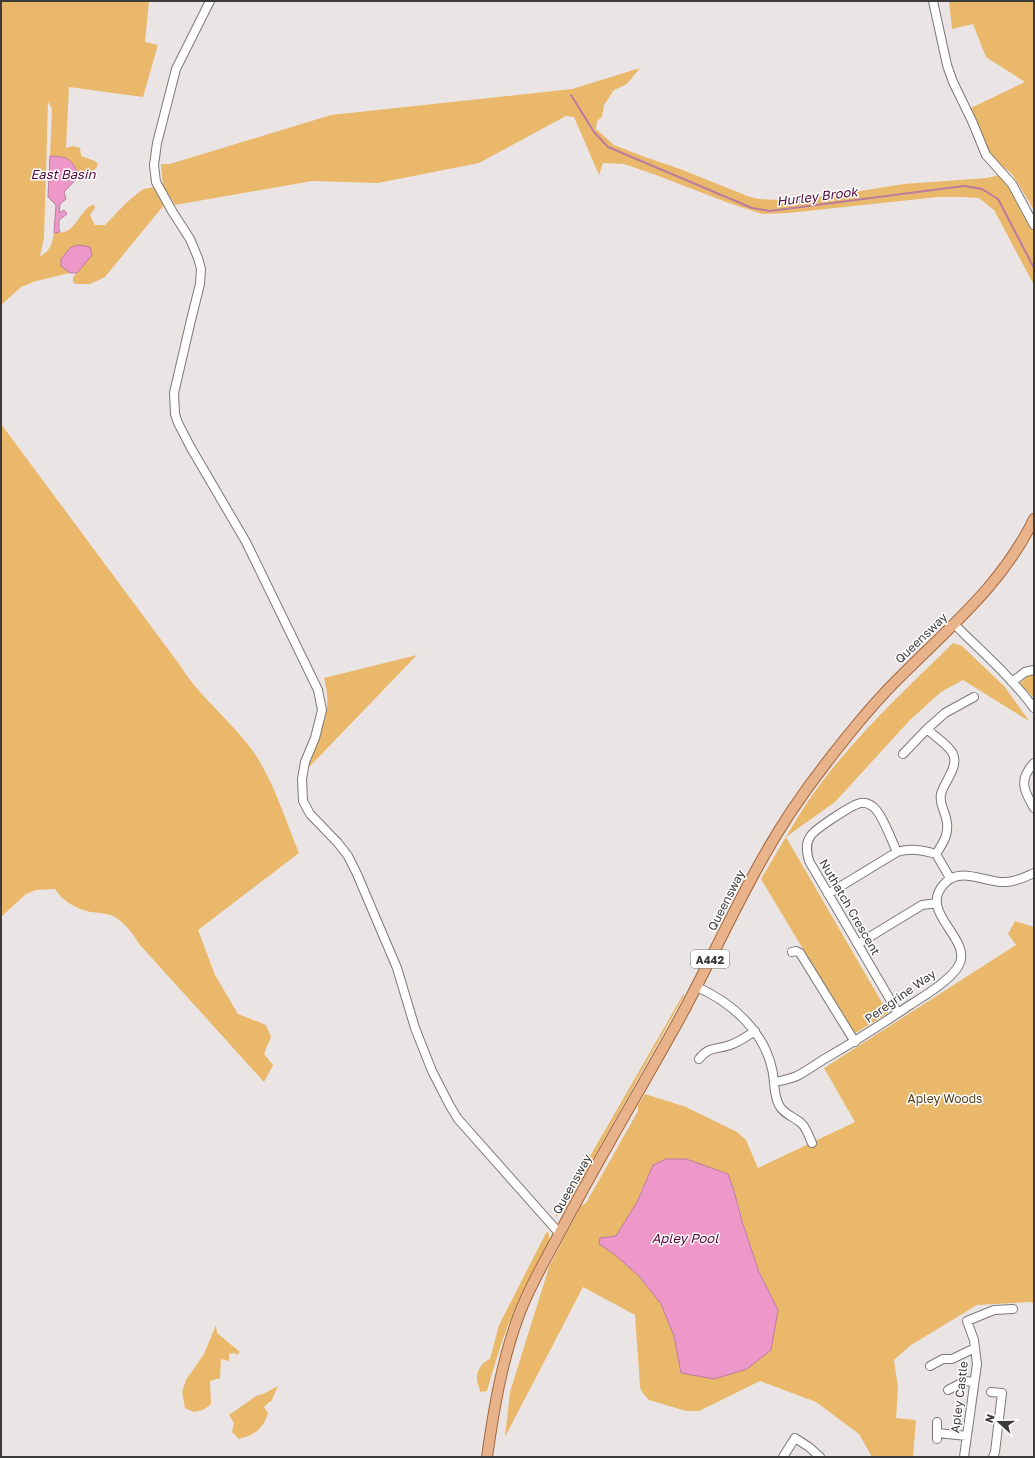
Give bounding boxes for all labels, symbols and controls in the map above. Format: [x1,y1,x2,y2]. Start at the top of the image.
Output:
water label: East Basin [31,166,96,182]
water label: Hurley Brook [776,183,860,209]
street label: Queensway [892,609,950,667]
street label: Nuthatch Crescent [816,856,884,958]
street label: Queensway [704,867,748,933]
road number: A442 [691,950,729,968]
street label: Peregrine Way [862,966,939,1026]
park label: Apley Woods [908,1091,982,1106]
street label: Queensway [549,1151,595,1217]
water label: Apley Pool [652,1230,719,1246]
street label: Apley Castle [947,1360,971,1434]
north arrow [979,1402,1019,1442]
text: N [982,1412,997,1424]

